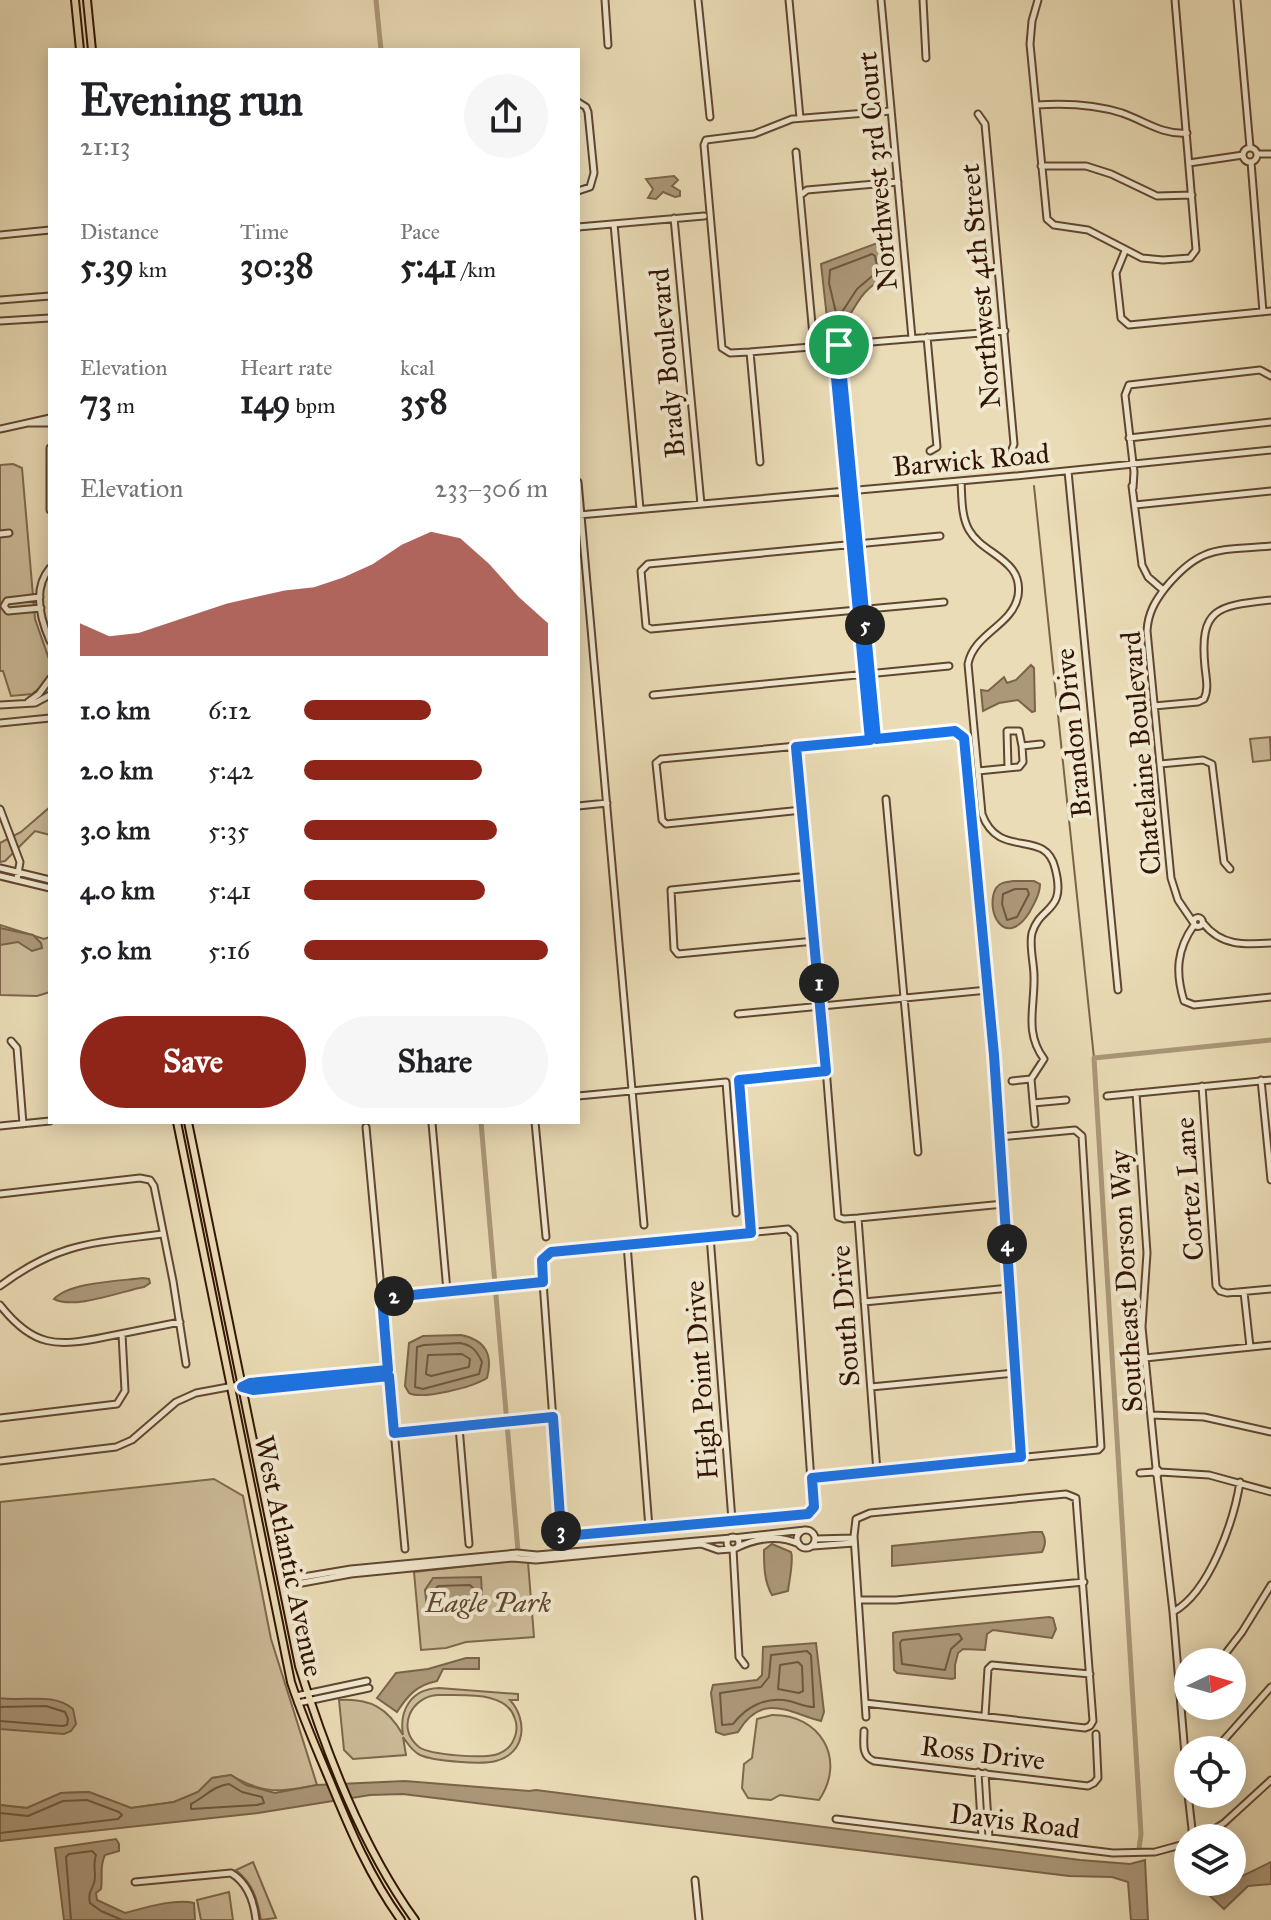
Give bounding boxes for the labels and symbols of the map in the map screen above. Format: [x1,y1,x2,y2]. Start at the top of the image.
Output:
street label: Northwest 3rd Court [849,50,905,292]
street label: Northwest 4th Street [952,162,1008,410]
street label: Brady Boulevard [641,267,693,459]
pin [805,311,873,379]
street label: Barwick Road [891,436,1051,484]
pin: 5 [845,605,885,645]
street label: Chatelaine Boulevard [1113,630,1169,876]
street label: Brandon Drive [1047,647,1099,819]
pin: 1 [799,963,839,1003]
street label: Cortez Lane [1167,1116,1211,1262]
street label: Southeast Dorson Way [1102,1148,1150,1413]
pin: 4 [987,1224,1027,1264]
street label: South Drive [823,1244,867,1388]
pin: 2 [374,1276,414,1316]
street label: High Point Drive [677,1279,725,1481]
street label: West Atlantic Avenue [246,1432,332,1680]
pin: 3 [541,1511,581,1551]
park label: Eagle Park [424,1585,552,1620]
north arrow [1174,1648,1246,1720]
street label: Ross Drive [919,1728,1047,1778]
street label: Davis Road [948,1796,1082,1846]

